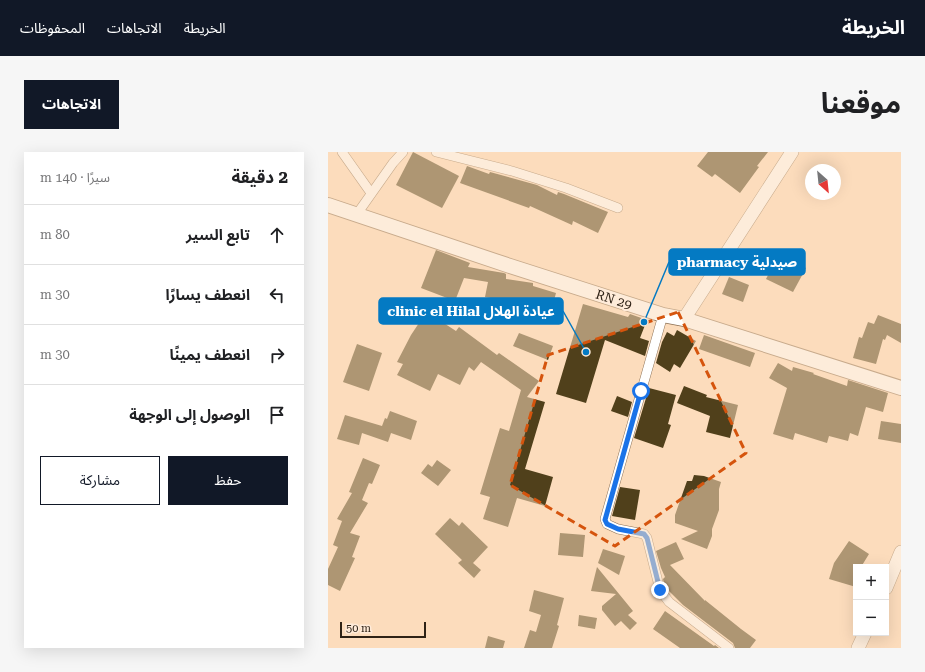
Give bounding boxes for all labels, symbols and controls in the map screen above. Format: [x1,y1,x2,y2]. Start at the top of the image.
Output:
text: الخريطة [842,16,905,39]
text: المحفوظات [20,20,85,36]
text: الاتجاهات [107,20,162,36]
text: الخريطة [184,20,226,36]
button: الاتجاهات [24,80,119,129]
text: موقعنا [821,87,901,120]
north arrow [805,164,841,200]
text: 2 دقيقة [231,167,288,187]
text: سيرًا · 140 m [40,170,110,185]
icon: ahead [266,224,288,246]
text: تابع السير [186,226,250,244]
text: 80 m [40,227,70,242]
callout: pharmacy صيدلية [669,249,805,275]
text: pharmacy صيدلية [677,254,797,270]
icon: left [266,284,288,306]
text: انعطف يسارًا [166,286,250,304]
text: 30 m [40,287,70,302]
street label: RN 29 [594,287,634,312]
callout: clinic el Hilal عيادة الهلال [379,298,563,324]
text: clinic el Hilal عيادة الهلال [387,303,555,320]
icon: right [266,344,288,366]
text: انعطف يمينًا [170,346,250,364]
text: 30 m [40,347,70,362]
route start [632,382,650,400]
icon: arrive [266,404,288,426]
text: الوصول إلى الوجهة [129,406,250,424]
button: مشاركة [40,456,160,505]
button: حفظ [168,456,288,505]
map controls [853,564,889,636]
button: + [853,564,889,600]
route end [651,581,669,599]
button: − [853,600,889,636]
scale bar [340,620,426,639]
text: 50 m [346,622,371,635]

